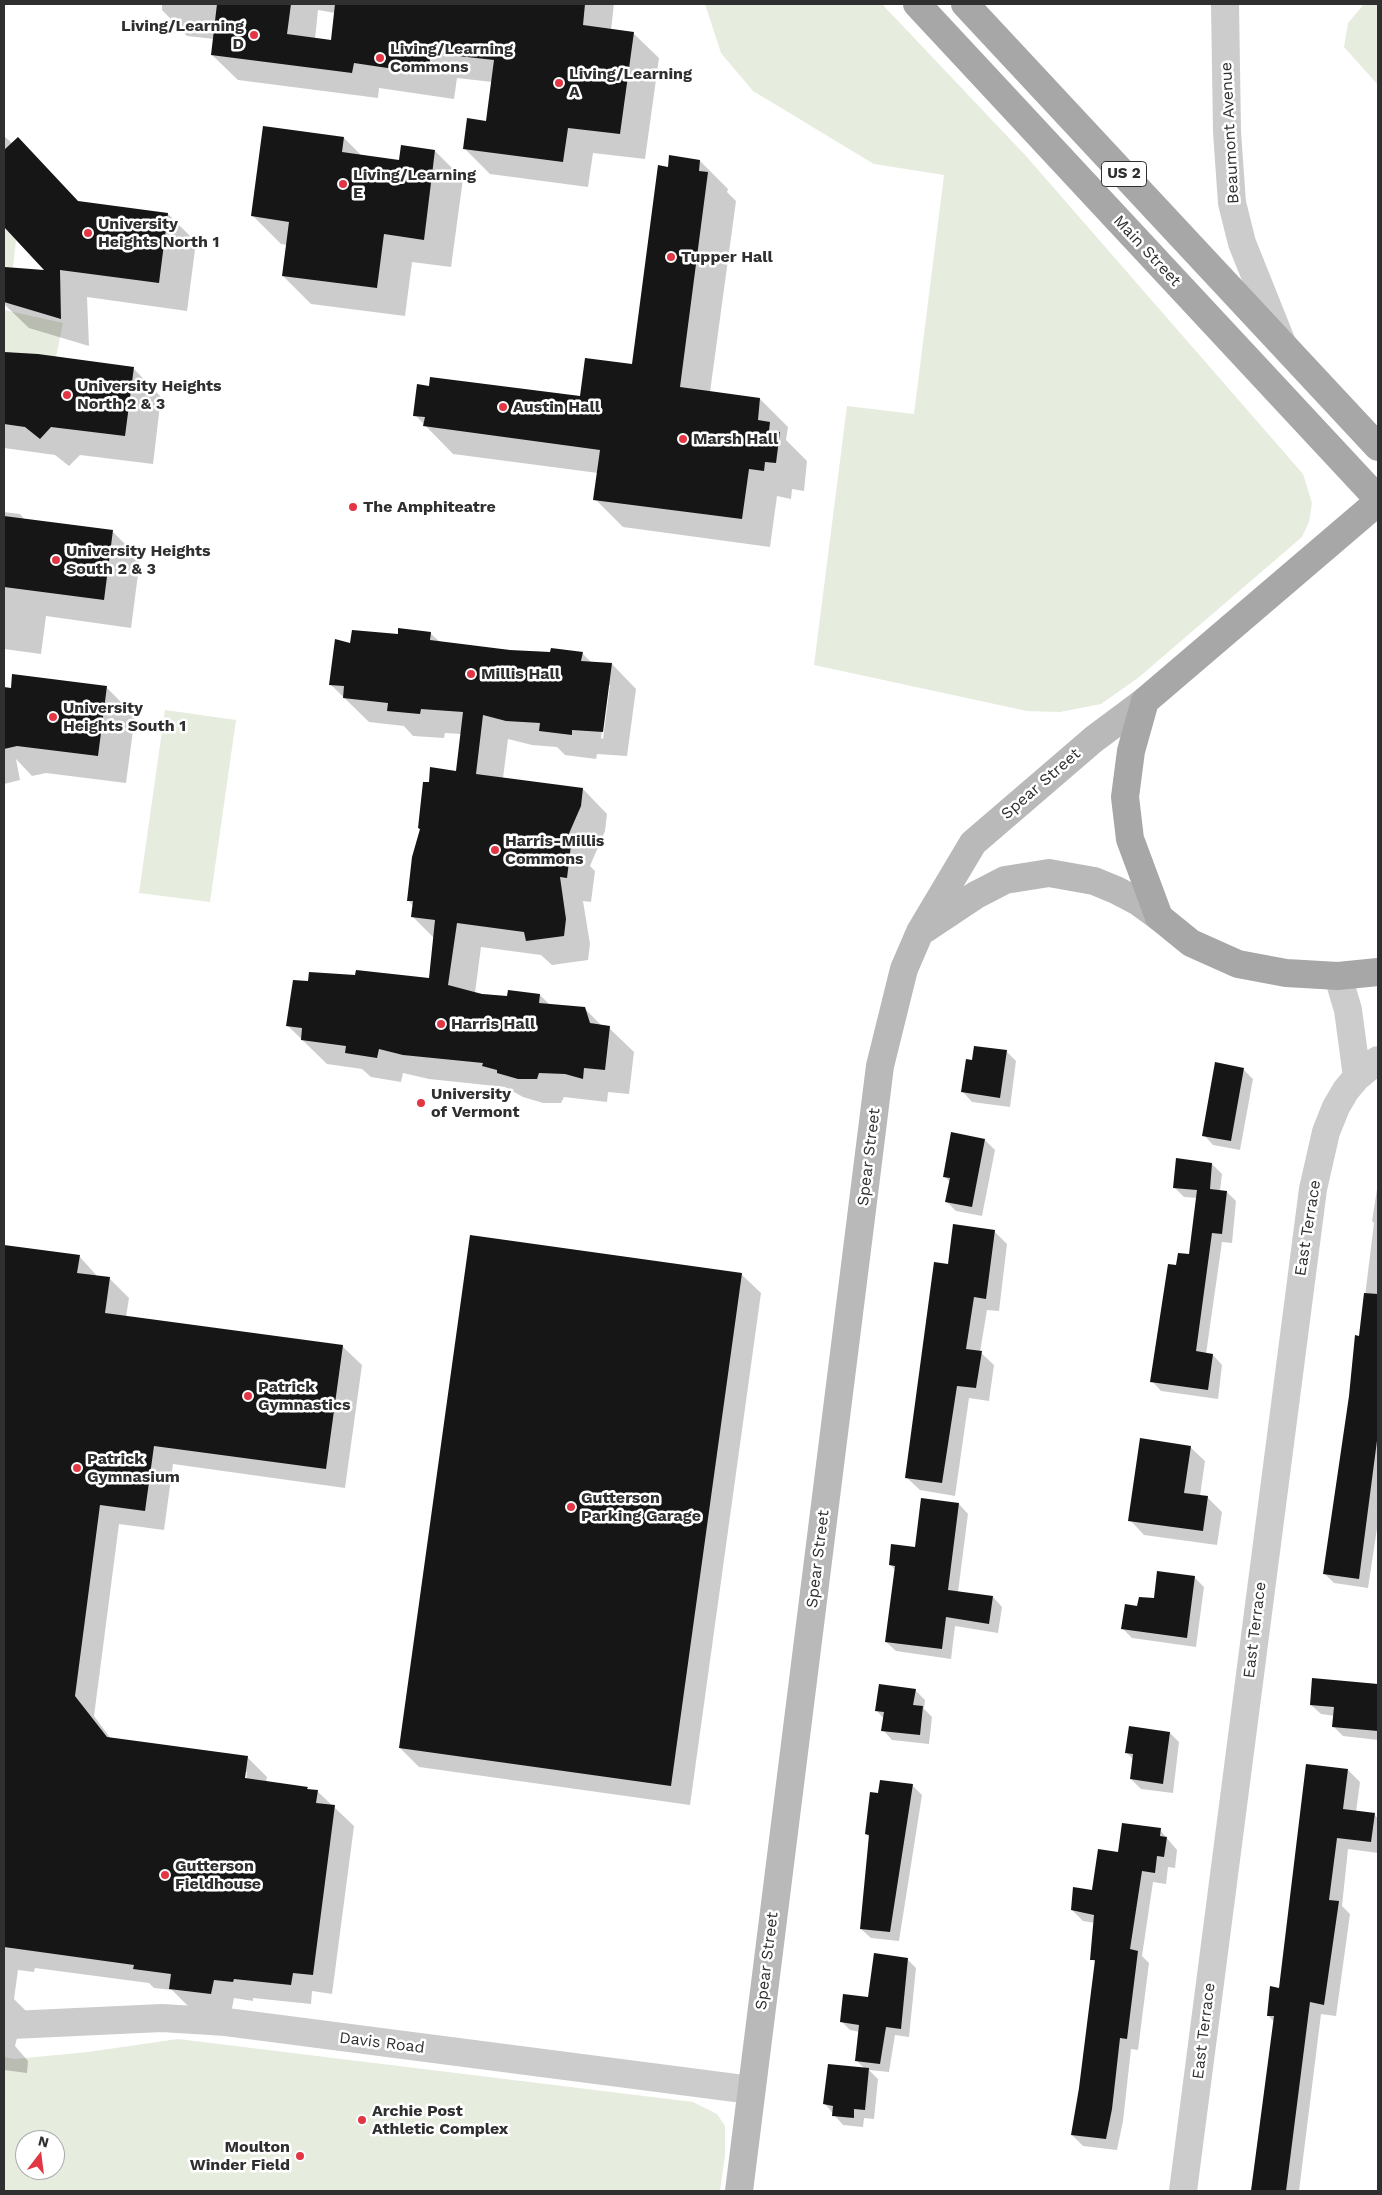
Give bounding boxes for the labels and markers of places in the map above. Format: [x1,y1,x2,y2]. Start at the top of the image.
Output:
place label: Living/Learning D [121,16,244,54]
marker: Living/Learning D [248,29,260,41]
place label: Living/Learning Commons [390,39,513,77]
marker: Living/Learning Commons [374,52,386,64]
place label: Living/Learning A [569,64,692,102]
marker: Living/Learning A [553,77,565,89]
place label: Living/Learning E [353,165,476,203]
marker: Living/Learning E [337,178,349,190]
place label: University Heights North 1 [98,214,219,252]
marker: University Heights North 1 [82,227,94,239]
place label: Tupper Hall [681,247,773,267]
marker: Tupper Hall [665,251,677,263]
place label: University Heights North 2 & 3 [77,376,222,414]
marker: University Heights North 2 & 3 [61,389,73,401]
place label: Austin Hall [513,397,600,417]
marker: Austin Hall [497,401,509,413]
place label: Marsh Hall [693,429,778,449]
marker: Marsh Hall [677,433,689,445]
place label: The Amphiteatre [363,497,496,517]
marker: The Amphiteatre [347,501,359,513]
place label: University Heights South 2 & 3 [66,541,211,579]
marker: University Heights South 2 & 3 [50,554,62,566]
place label: Millis Hall [481,664,560,684]
marker: Millis Hall [465,668,477,680]
place label: University Heights South 1 [63,698,186,736]
marker: University Heights South 1 [47,711,59,723]
place label: Harris-Millis Commons [505,831,604,869]
marker: Harris-Millis Commons [489,844,501,856]
place label: Harris Hall [451,1014,535,1034]
marker: Harris Hall [435,1018,447,1030]
place label: University of Vermont [431,1084,519,1122]
marker: University of Vermont [415,1097,427,1109]
place label: Patrick Gymnastics [258,1377,351,1415]
marker: Patrick Gymnastics [242,1390,254,1402]
place label: Patrick Gymnasium [87,1449,180,1487]
marker: Patrick Gymnasium [71,1462,83,1474]
place label: Gutterson Parking Garage [581,1488,701,1526]
marker: Gutterson Parking Garage [565,1501,577,1513]
place label: Gutterson Fieldhouse [175,1856,261,1894]
marker: Gutterson Fieldhouse [159,1869,171,1881]
place label: Archie Post Athletic Complex [372,2101,508,2139]
marker: Archie Post Athletic Complex [356,2114,368,2126]
place label: Moulton Winder Field [190,2137,290,2175]
marker: Moulton Winder Field [294,2150,306,2162]

